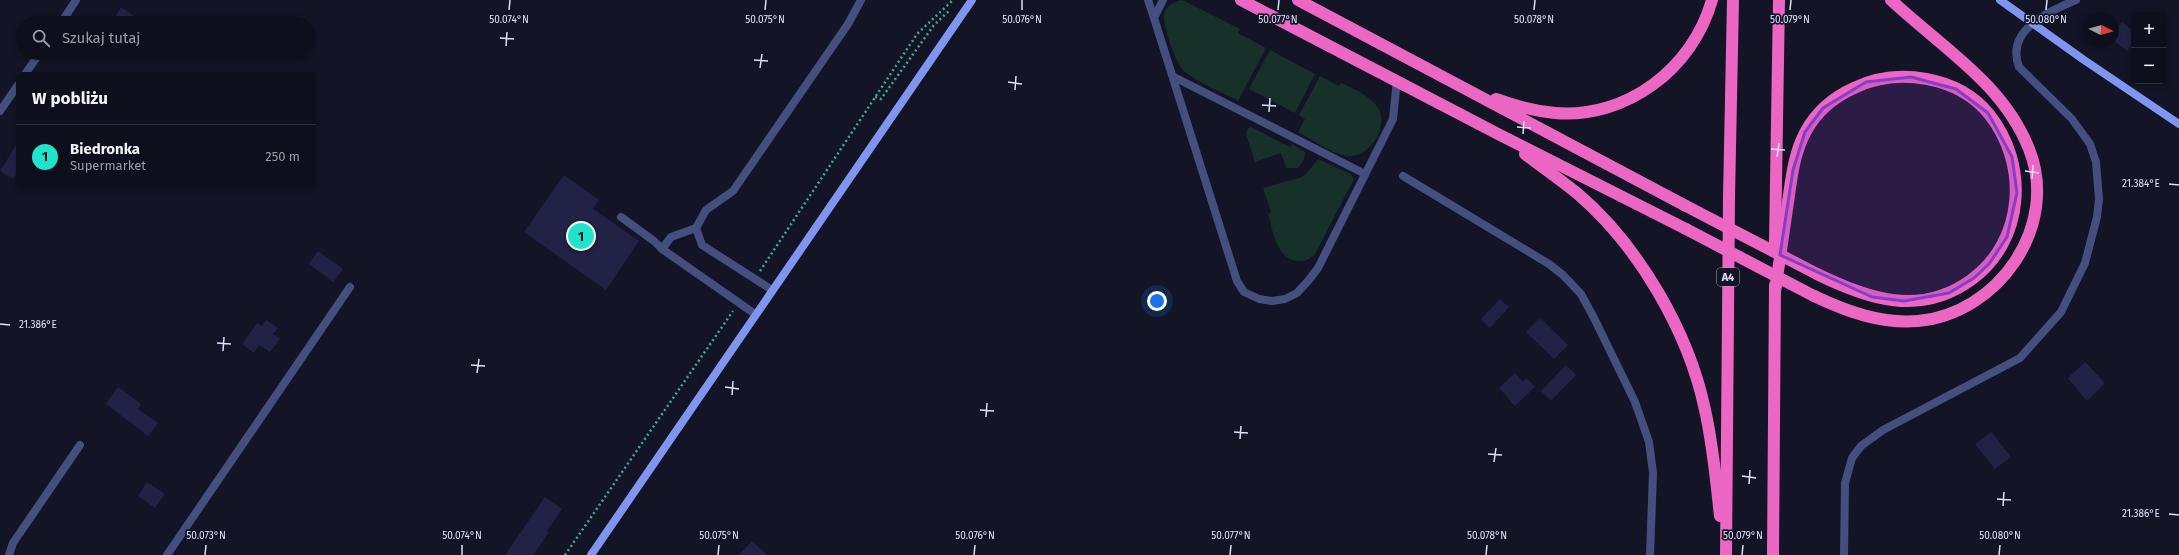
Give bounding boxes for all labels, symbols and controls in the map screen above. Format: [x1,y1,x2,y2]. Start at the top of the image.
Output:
north arrow [2083,12,2119,48]
map controls [2131,12,2167,84]
button: + [2131,12,2167,48]
text: 50.074°N [489,14,529,26]
text: 50.075°N [745,14,785,26]
text: 50.076°N [1002,14,1042,26]
text: 50.077°N [1258,14,1298,26]
text: 50.078°N [1514,14,1554,26]
text: 50.079°N [1770,14,1810,26]
text: 50.080°N [2025,14,2067,26]
search box [16,16,316,60]
icon: search [30,27,52,49]
text: Szukaj tutaj [62,29,140,47]
button: − [2131,48,2167,84]
text: W pobliżu [32,88,108,109]
text: Biedronka [70,140,140,158]
text: 1 [42,149,48,164]
text: 250 m [265,149,300,164]
text: Supermarket [70,158,146,173]
text: 21.384°E [2122,178,2160,190]
pin: 1 [568,221,594,251]
road number: A4 [1717,268,1739,286]
your location [1147,291,1167,311]
text: 21.386°E [19,319,57,331]
text: 21.386°E [2122,508,2160,520]
text: 50.073°N [186,530,226,542]
text: 50.074°N [442,530,482,542]
text: 50.075°N [699,530,739,542]
text: 50.076°N [955,530,995,542]
text: 50.077°N [1211,530,1251,542]
text: 50.078°N [1467,530,1507,542]
text: 50.079°N [1723,530,1763,542]
text: 50.080°N [1979,530,2021,542]

